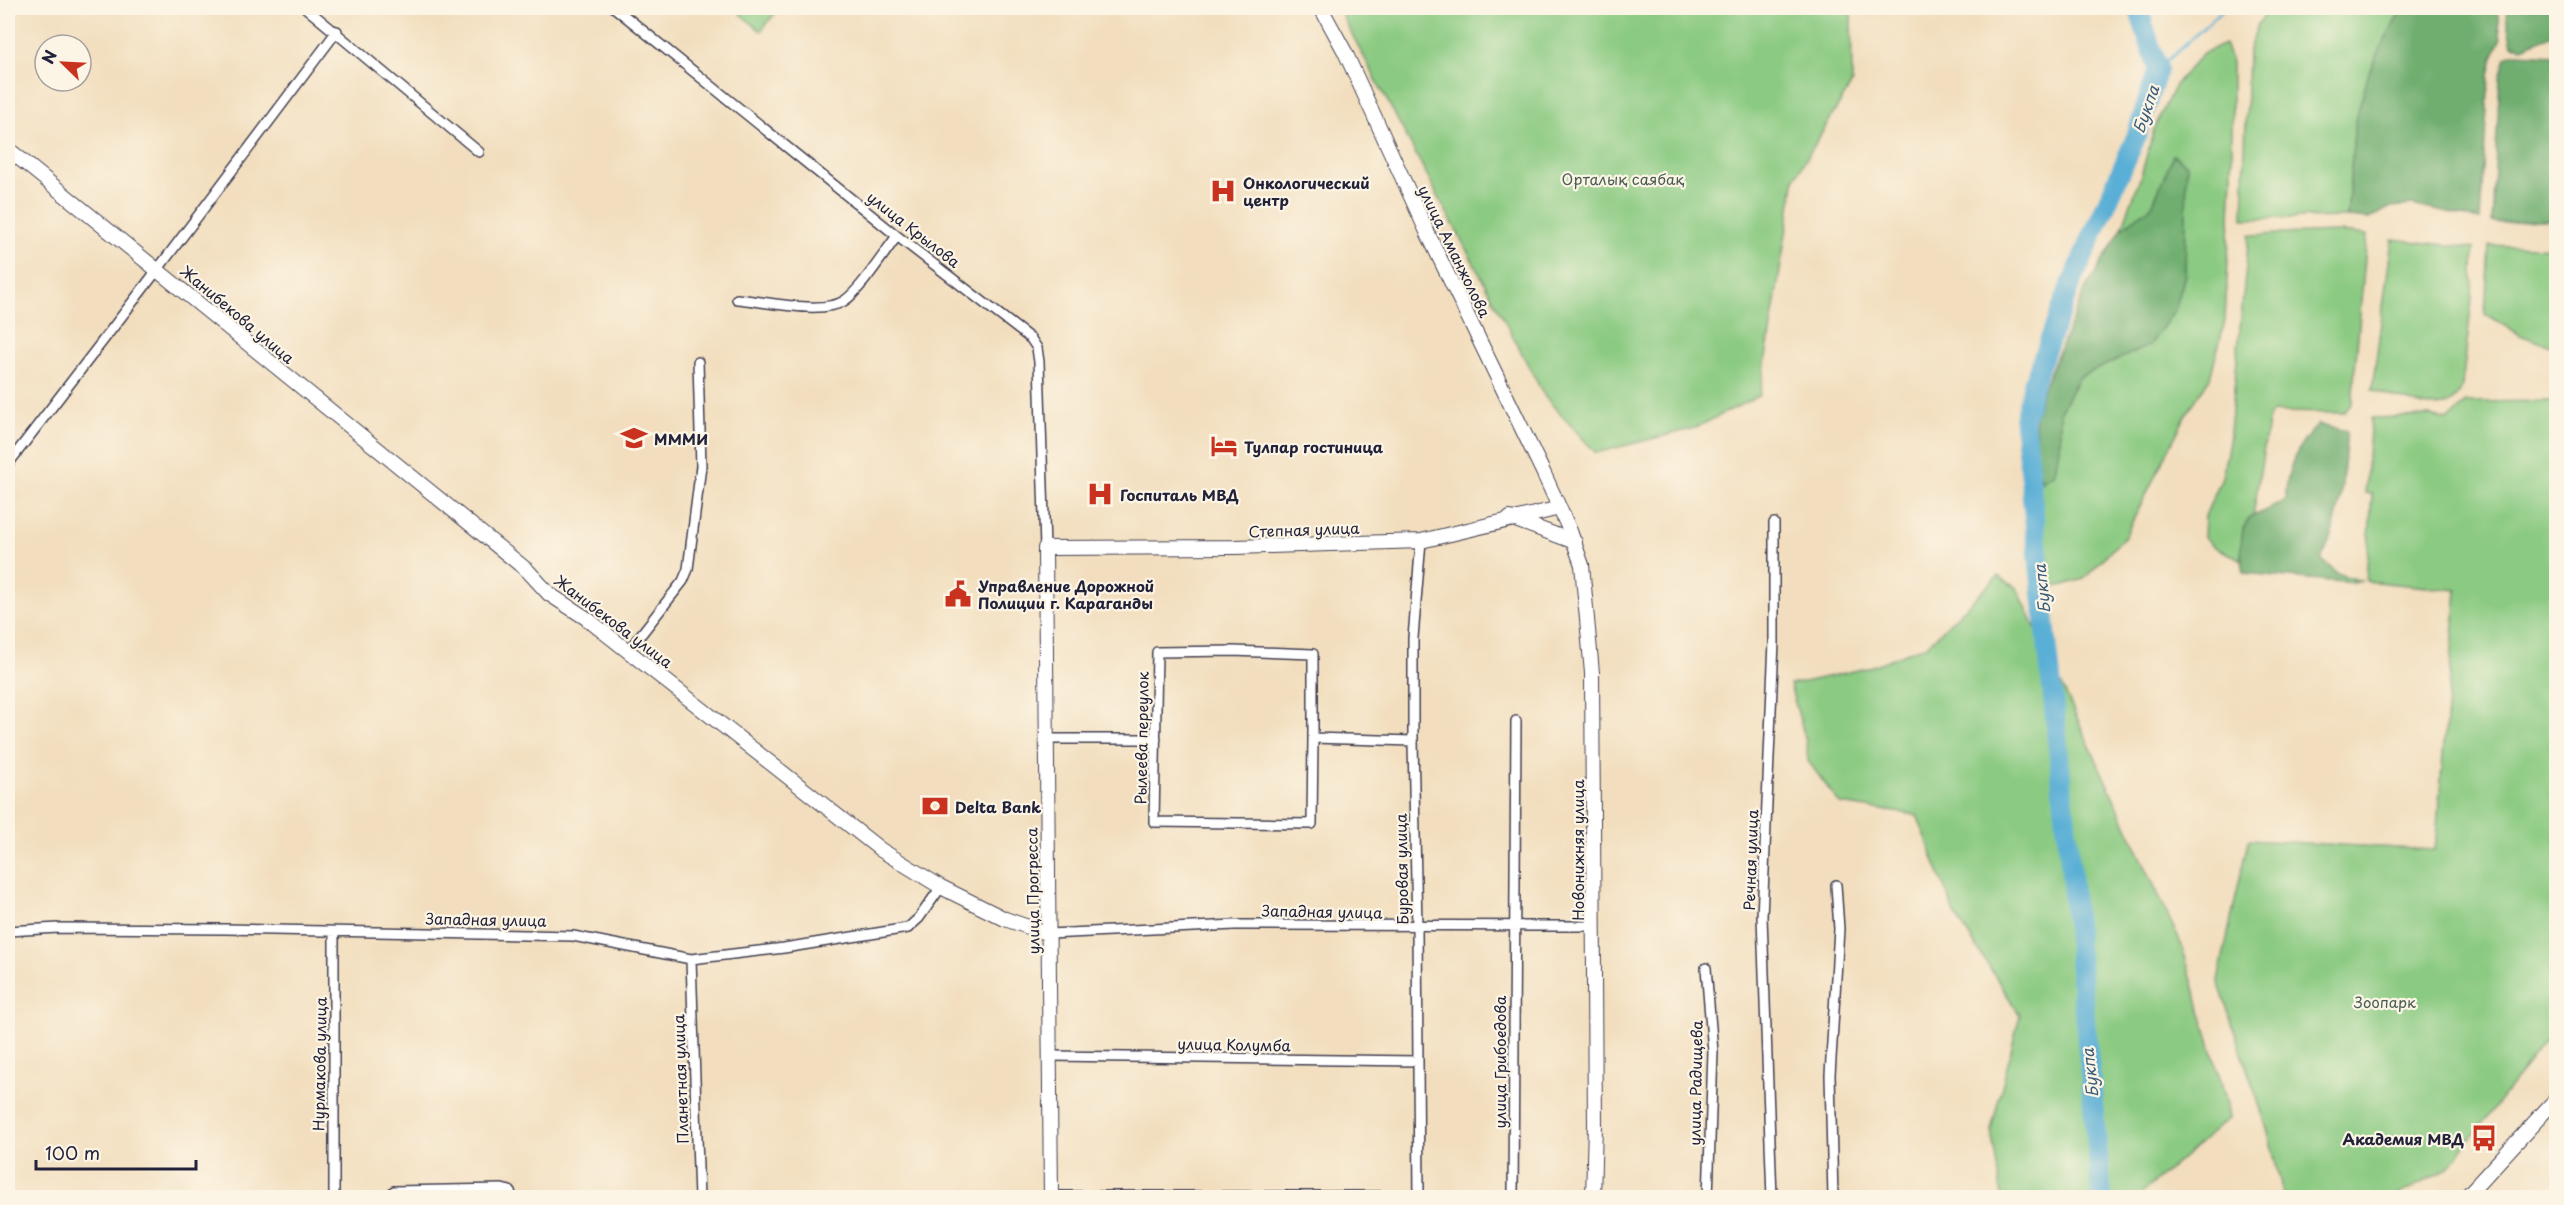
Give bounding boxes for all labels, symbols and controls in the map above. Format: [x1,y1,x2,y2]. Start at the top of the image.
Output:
north arrow [33,33,93,93]
text: N [35,46,62,67]
water label: Букпа [2126,81,2165,136]
park label: Орталық саябақ [1562,167,1684,190]
place label: Онкологический центр [1243,171,1370,211]
hospital icon: Онкологический центр [1208,176,1238,206]
street label: улица Аманжолова [1413,181,1497,322]
street label: улица Крылова [863,185,966,273]
street label: Жанибекова улица [175,259,300,369]
school or university icon: МММИ [619,423,649,453]
place label: МММИ [654,427,708,450]
hotel icon: Тулпар гостиница [1209,431,1239,461]
place label: Тулпар гостиница [1244,435,1384,458]
hospital icon: Госпиталь МВД [1085,479,1115,509]
place label: Госпиталь МВД [1120,483,1239,506]
street label: Степная улица [1248,516,1360,542]
water label: Букпа [2026,562,2056,615]
street label: Жанибекова улица [549,568,678,673]
place label: Управление Дорожной Полиции г. Караганды [978,574,1154,614]
public building icon: Управление Дорожной Полиции г. Караганды [943,579,973,609]
street label: Рылеева переулок [1128,671,1154,805]
street label: Новонижняя улица [1566,779,1589,921]
bank icon: Delta Bank [920,791,950,821]
place label: Delta Bank [955,795,1041,818]
street label: Речная улица [1737,808,1763,911]
street label: Буровая улица [1389,813,1413,925]
street label: улица Прогресса [1019,827,1045,955]
street label: Западная улица [1261,898,1383,924]
street label: Западная улица [425,906,547,932]
park label: Зоопарк [2353,990,2416,1013]
street label: улица Грибоедова [1488,995,1511,1128]
street label: Нурмакова улица [306,996,332,1131]
street label: Планетная улица [666,1013,694,1144]
street label: улица Радищева [1682,1019,1708,1146]
street label: улица Колумба [1177,1032,1291,1056]
water label: Букпа [2074,1046,2104,1099]
bus stop icon: Академия МВД [2469,1123,2499,1153]
place label: Академия МВД [2342,1127,2464,1150]
scale bar [36,1133,196,1171]
text: 100 m [45,1139,100,1166]

